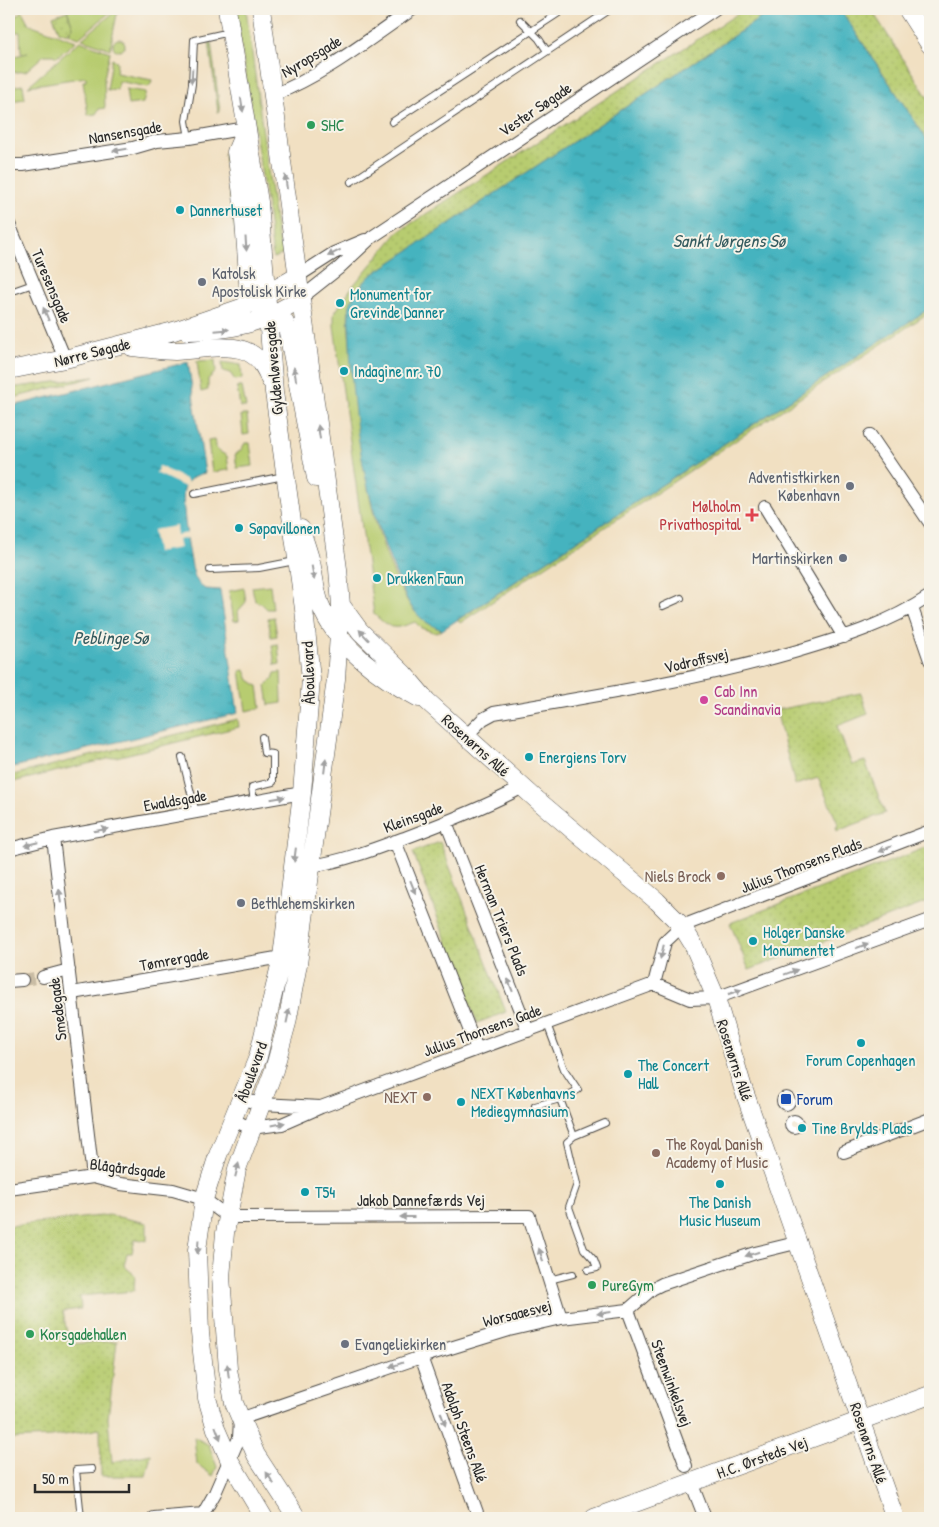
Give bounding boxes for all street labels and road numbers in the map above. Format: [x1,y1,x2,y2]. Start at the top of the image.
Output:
street label: Nyropsgade [277,29,346,83]
street label: Vester Søgade [494,76,576,141]
street label: Nansensgade [87,115,164,149]
street label: Turesensgade [27,246,78,327]
street label: Gyldenløvesgade [258,319,288,416]
street label: Nørre Søgade [52,332,133,372]
street label: Åboulevard [296,641,320,705]
street label: Vodroffsvej [662,642,730,678]
street label: Rosenørns Allé [437,709,515,782]
street label: Ewaldsgade [142,784,209,816]
street label: Kleinsgade [380,796,446,838]
street label: Julius Thomsens Plads [737,832,865,898]
street label: Herman Triers Plads [470,861,534,979]
street label: Tømrergade [138,942,211,976]
street label: Smedegade [42,976,72,1042]
street label: Julius Thomsens Gade [420,998,545,1062]
street label: Rosenørns Allé [711,1016,759,1104]
street label: Åboulevard [230,1039,272,1105]
street label: Blågårdsgade [89,1152,168,1184]
street label: Jakob Dannefærds Vej [357,1189,485,1211]
street label: Worsaaesvej [480,1294,554,1332]
street label: Steenwinkelsvej [646,1336,698,1430]
street label: Adolph Steens Allé [437,1379,494,1486]
street label: Rosenørns Allé [845,1399,893,1487]
street label: H.C. Ørsteds Vej [713,1430,811,1484]

